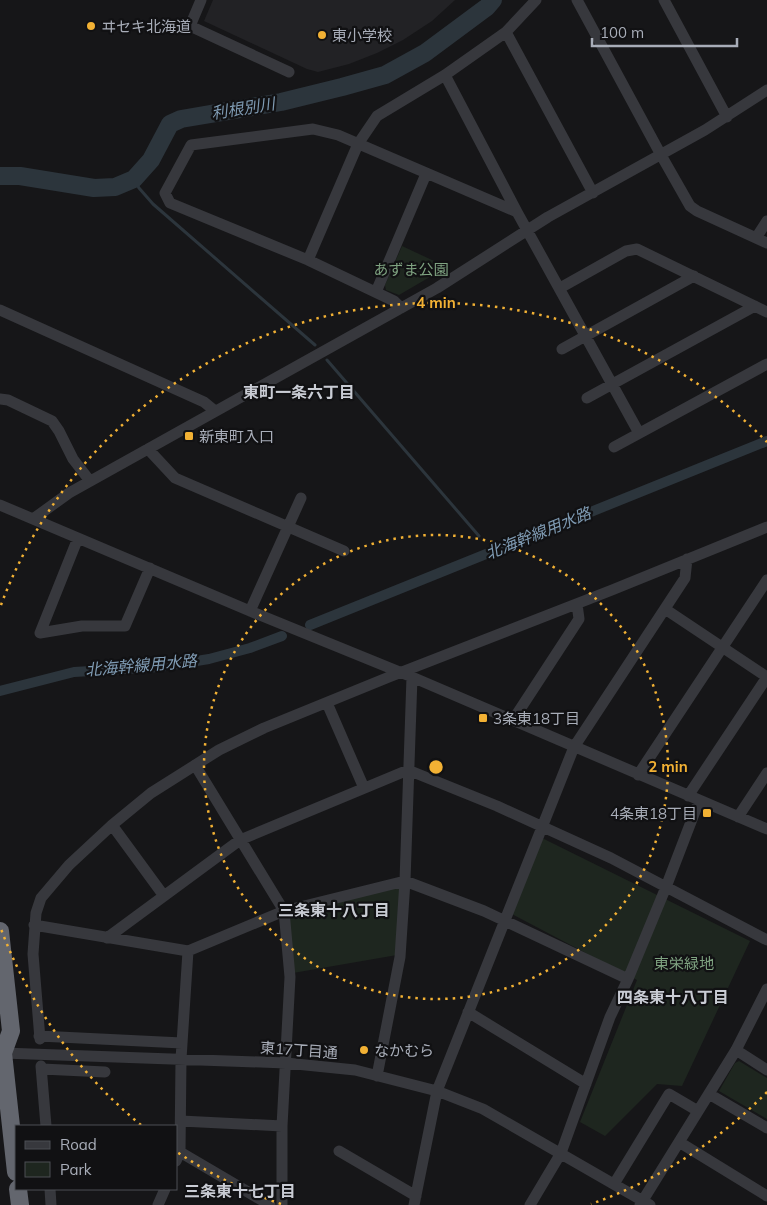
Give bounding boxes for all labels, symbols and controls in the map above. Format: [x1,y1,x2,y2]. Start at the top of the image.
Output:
scale bar [592,15,737,47]
place label: ヰセキ北海道 [101,17,191,36]
marker: ヰセキ北海道 [85,20,97,32]
text: 100 m [600,23,644,42]
place label: 東小学校 [332,26,392,45]
marker: 東小学校 [316,29,328,41]
water label: 利根別川 [210,93,278,123]
park label: あずま公園 [373,260,449,279]
text: 4 min [416,293,456,312]
district label: 東町一条六丁目 [243,382,355,402]
place label: 新東町入口 [199,427,274,446]
marker: 新東町入口 [183,430,195,442]
water label: 北海幹線用水路 [482,502,596,563]
water label: 北海幹線用水路 [84,650,200,680]
place label: 3条東18丁目 [493,709,580,728]
marker: 3条東18丁目 [477,712,489,724]
text: 2 min [648,757,688,776]
centre of rings [427,758,445,776]
place label: 4条東18丁目 [610,804,697,823]
marker: 4条東18丁目 [701,807,713,819]
district label: 三条東十八丁目 [278,900,390,920]
park label: 東栄緑地 [654,954,714,973]
district label: 四条東十八丁目 [617,987,729,1007]
street label: 東17丁目通 [259,1038,339,1062]
place label: なかむら [374,1041,434,1060]
marker: なかむら [358,1044,370,1056]
legend [15,1125,178,1190]
text: Road [60,1135,97,1154]
text: Park [60,1160,92,1179]
district label: 三条東十七丁目 [184,1181,296,1201]

